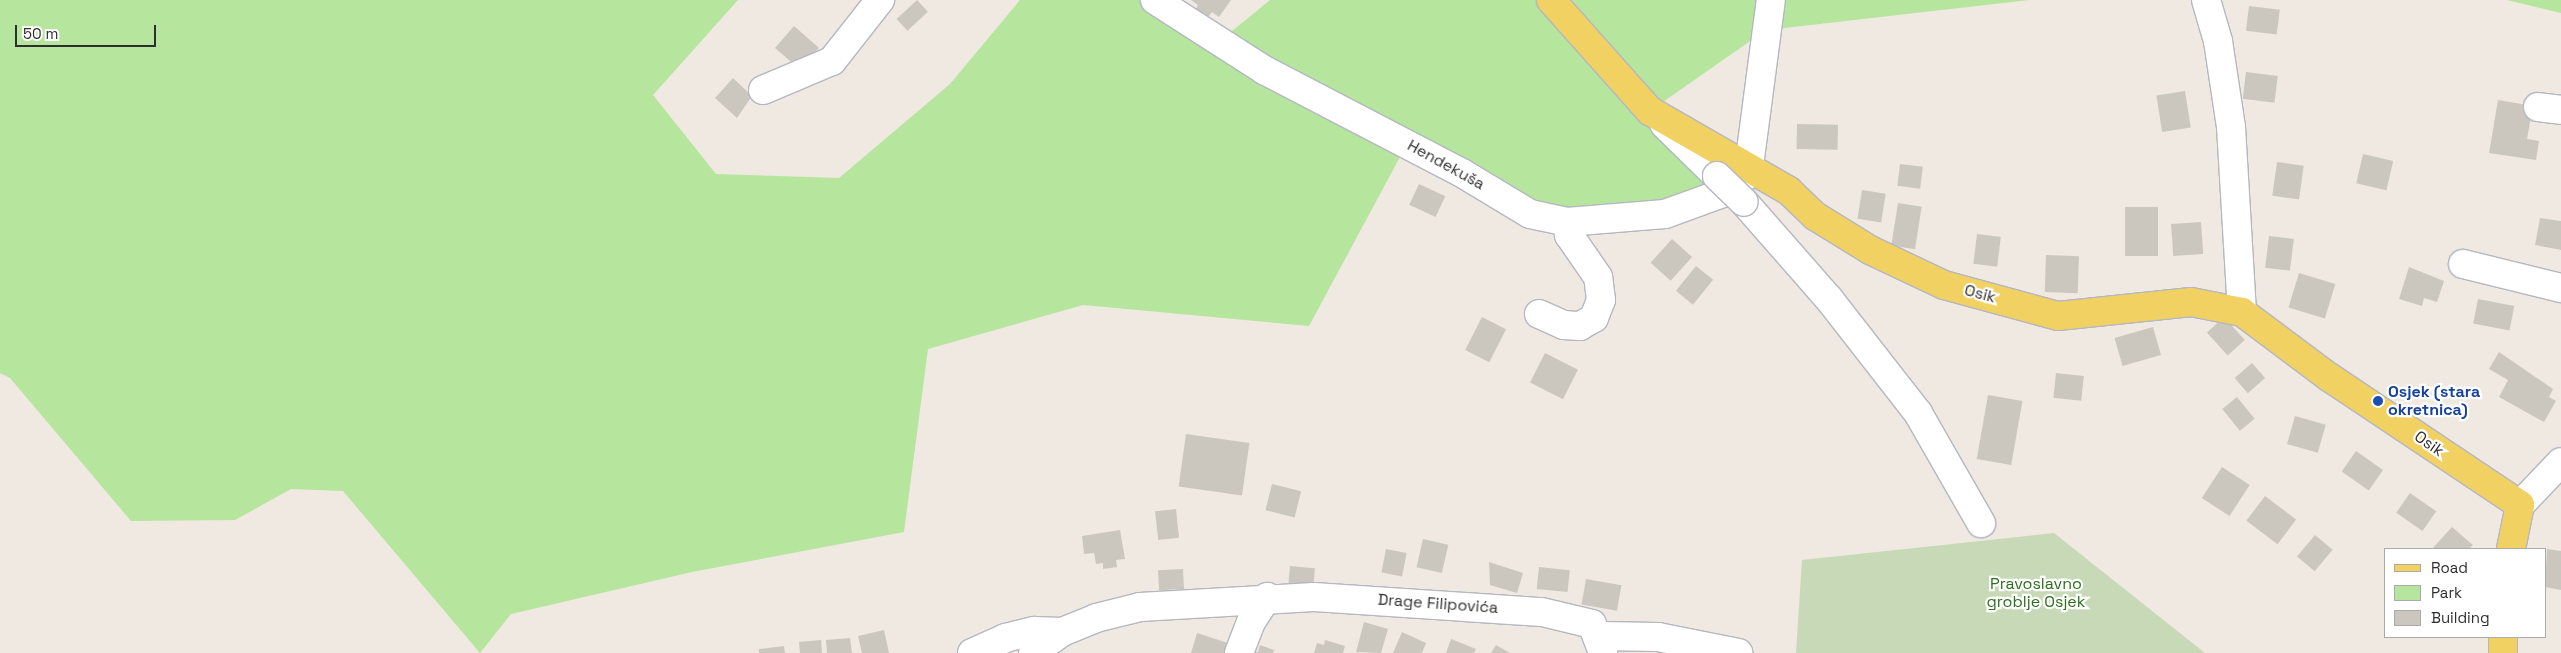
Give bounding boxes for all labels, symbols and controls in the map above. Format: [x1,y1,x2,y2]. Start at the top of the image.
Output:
scale bar [18,15,159,47]
text: 50 m [23,24,58,43]
street label: Hendekuša [1404,136,1488,194]
street label: Osik [1962,281,1998,307]
place label: Osjek (stara okretnica) [2388,382,2480,420]
marker: Osjek (stara okretnica) [2372,395,2384,407]
street label: Osik [2411,427,2447,461]
legend [2384,548,2546,638]
text: Road [2431,558,2468,577]
park label: Pravoslavno groblje Osjek [1987,574,2085,612]
text: Park [2431,583,2462,602]
street label: Drage Filipovića [1377,590,1499,618]
text: Building [2431,608,2490,627]

